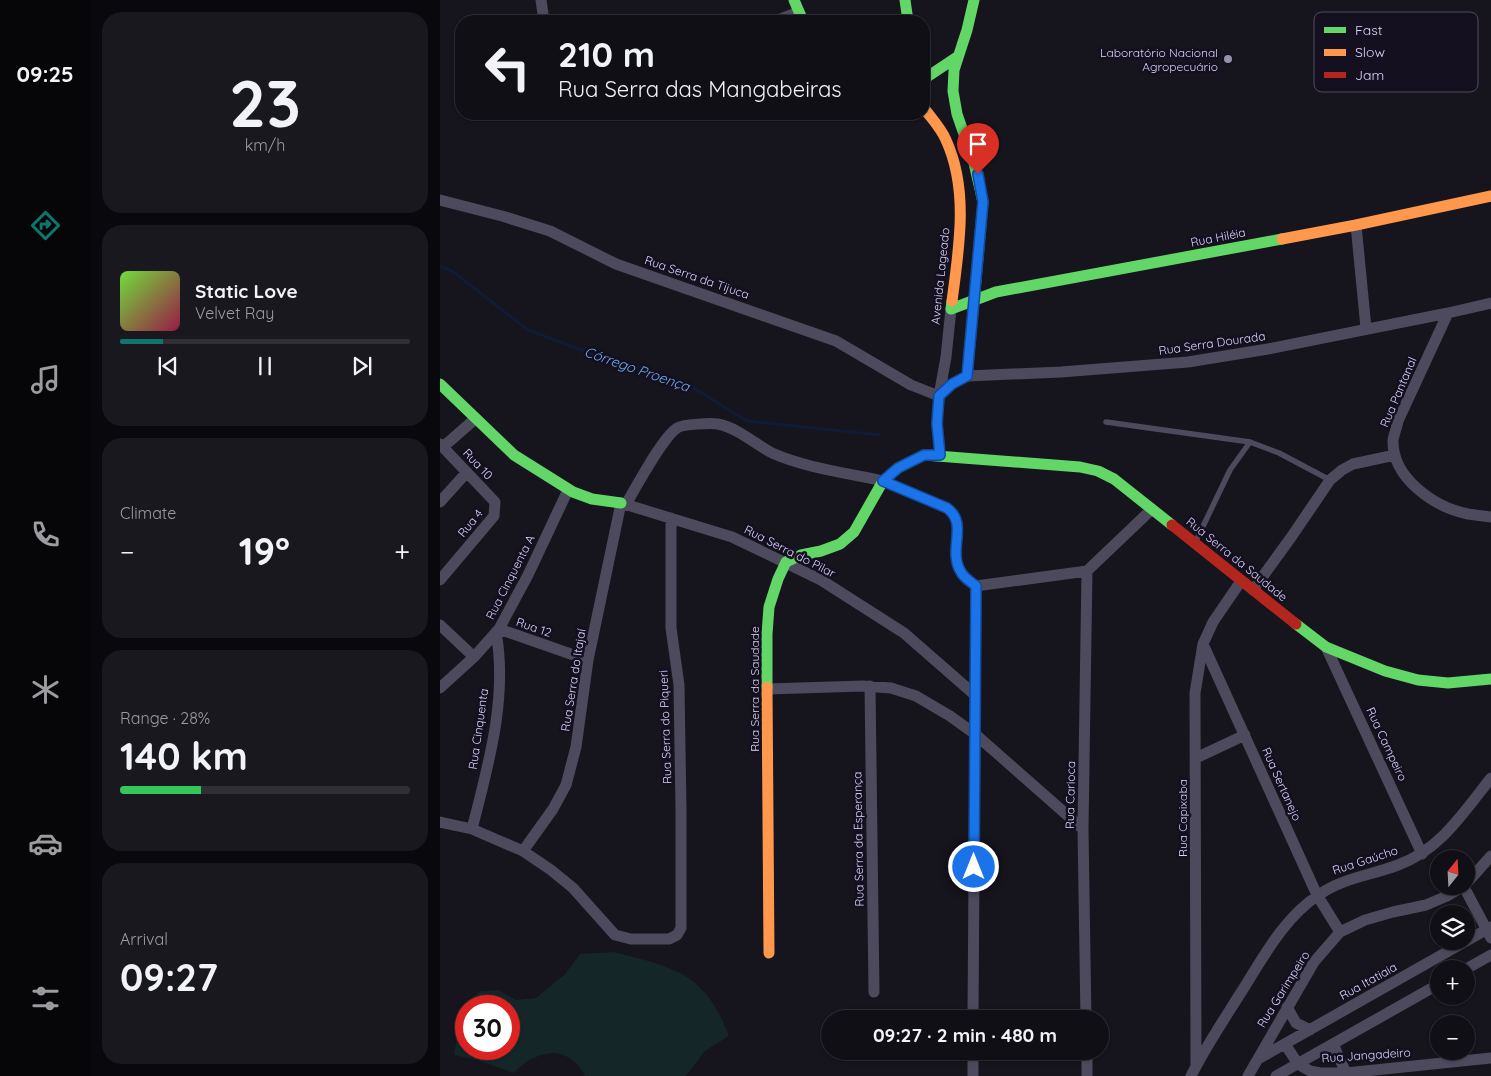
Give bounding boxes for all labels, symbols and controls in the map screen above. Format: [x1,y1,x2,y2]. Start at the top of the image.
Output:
legend [1314,12,1478,92]
text: Fast [1355,21,1383,39]
text: 210 m [558,32,655,76]
icon: left [475,35,540,100]
text: Slow [1355,43,1385,61]
place label: Laboratório Nacional Agropecuário [1100,45,1218,74]
marker: Laboratório Nacional Agropecuário [1222,53,1234,65]
text: 09:25 [16,60,74,88]
text: 23 [229,62,301,143]
text: Jam [1355,66,1384,84]
text: Rua Serra das Mangabeiras [558,75,842,103]
pin [957,123,999,174]
icon: arrive [964,130,992,158]
text: km/h [245,135,285,155]
icon: directions [28,208,63,243]
street label: Rua Hiléia [1189,224,1247,250]
street label: Avenida Lageado [927,227,953,325]
street label: Rua Serra da Tijuca [643,252,751,302]
text: Static Love [195,279,298,303]
text: Velvet Ray [195,303,274,323]
street label: Rua Serra Dourada [1158,328,1266,358]
water label: Córrego Proença [582,343,693,396]
icon: previous [154,352,182,380]
icon: pause [251,352,279,380]
icon: next [348,352,376,380]
street label: Rua Pantanal [1376,355,1420,429]
icon: music [28,362,63,397]
street label: Rua 10 [460,445,496,483]
text: Climate [120,503,176,523]
street label: Rua 4 [454,506,486,540]
street label: Rua Serra da Saudade [1183,514,1291,604]
icon: phone [28,517,63,552]
street label: Rua Serra do Pilar [742,521,839,581]
text: 19° [239,527,290,575]
street label: Rua Cinquenta A [482,532,538,622]
text: − [120,534,135,569]
text: + [394,534,410,569]
street label: Rua 12 [514,614,554,640]
street label: Rua Serra da Saudade [747,626,762,752]
street label: Rua Serra do Itajaí [557,627,589,732]
street label: Rua Serra do Piqueri [656,670,674,784]
icon: climate [28,672,63,707]
street label: Rua Cinquenta [465,687,491,771]
street label: Rua Campeiro [1363,705,1411,783]
text: Range · 28% [120,708,210,728]
text: 140 km [120,732,248,780]
street label: Rua Sertanejo [1259,745,1305,823]
street label: Rua Carioca [1062,761,1078,829]
street label: Rua Serra da Esperança [849,771,867,907]
street label: Rua Capixaba [1175,779,1190,857]
icon: car [28,826,63,861]
position arrow [947,840,999,892]
street label: Rua Gaúcho [1330,842,1400,878]
north arrow [1430,850,1475,895]
map controls [1430,850,1475,1060]
button: layers [1430,905,1475,950]
text: Arrival [120,929,168,949]
street label: Rua Garimpeiro [1253,948,1313,1030]
text: 09:27 [120,953,218,1001]
street label: Rua Itatiaia [1337,959,1399,1003]
button: + [1430,960,1475,1005]
icon: filters [28,981,63,1016]
speed limit sign: 30 [455,995,520,1060]
button: − [1430,1015,1475,1060]
text: 09:27 · 2 min · 480 m [873,1023,1057,1047]
street label: Rua Jangadeiro [1321,1044,1411,1066]

